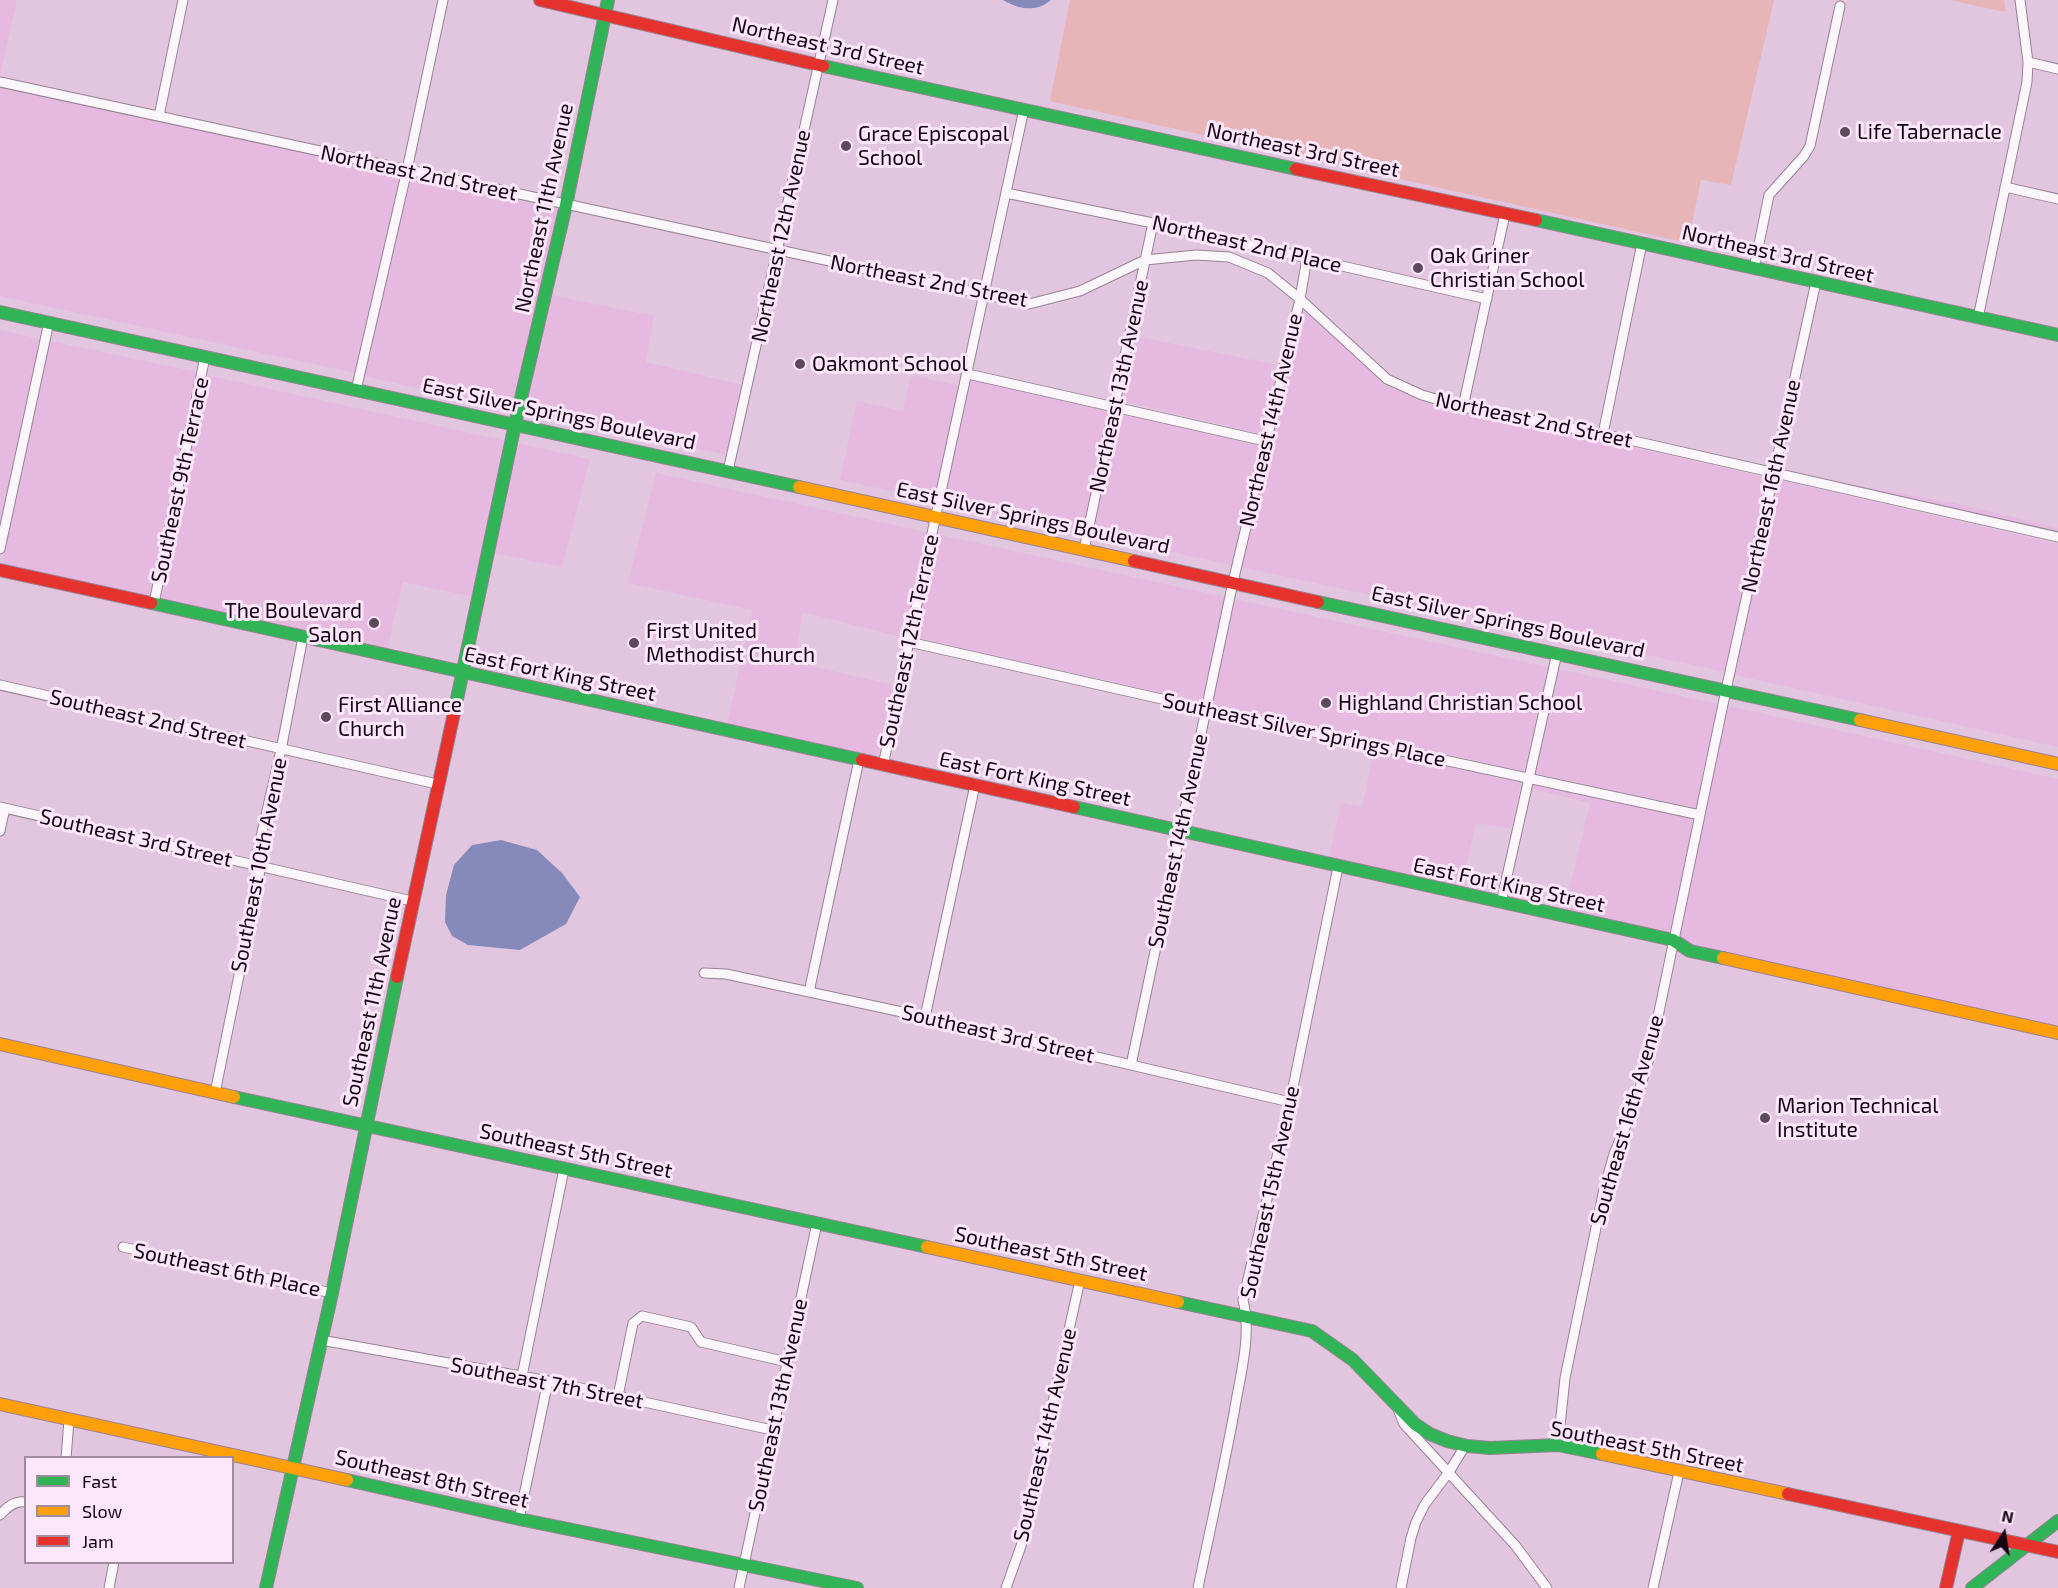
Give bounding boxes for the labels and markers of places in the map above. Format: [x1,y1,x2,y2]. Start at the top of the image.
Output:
place label: Life Tabernacle [1857,119,2002,145]
place label: Grace Episcopal School [858,121,1009,171]
marker: Life Tabernacle [1838,125,1852,139]
marker: Grace Episcopal School [839,139,853,153]
place label: Oak Griner Christian School [1430,243,1584,293]
marker: Oak Griner Christian School [1411,261,1425,275]
place label: Oakmont School [812,351,968,377]
marker: Oakmont School [793,357,807,371]
place label: The Boulevard Salon [224,598,362,648]
marker: The Boulevard Salon [367,616,381,630]
place label: First United Methodist Church [646,618,815,668]
marker: First United Methodist Church [627,636,641,650]
place label: Highland Christian School [1338,690,1582,716]
place label: First Alliance Church [338,692,462,742]
marker: Highland Christian School [1319,696,1333,710]
marker: First Alliance Church [319,710,333,724]
place label: Marion Technical Institute [1777,1093,1938,1143]
marker: Marion Technical Institute [1758,1111,1772,1125]

